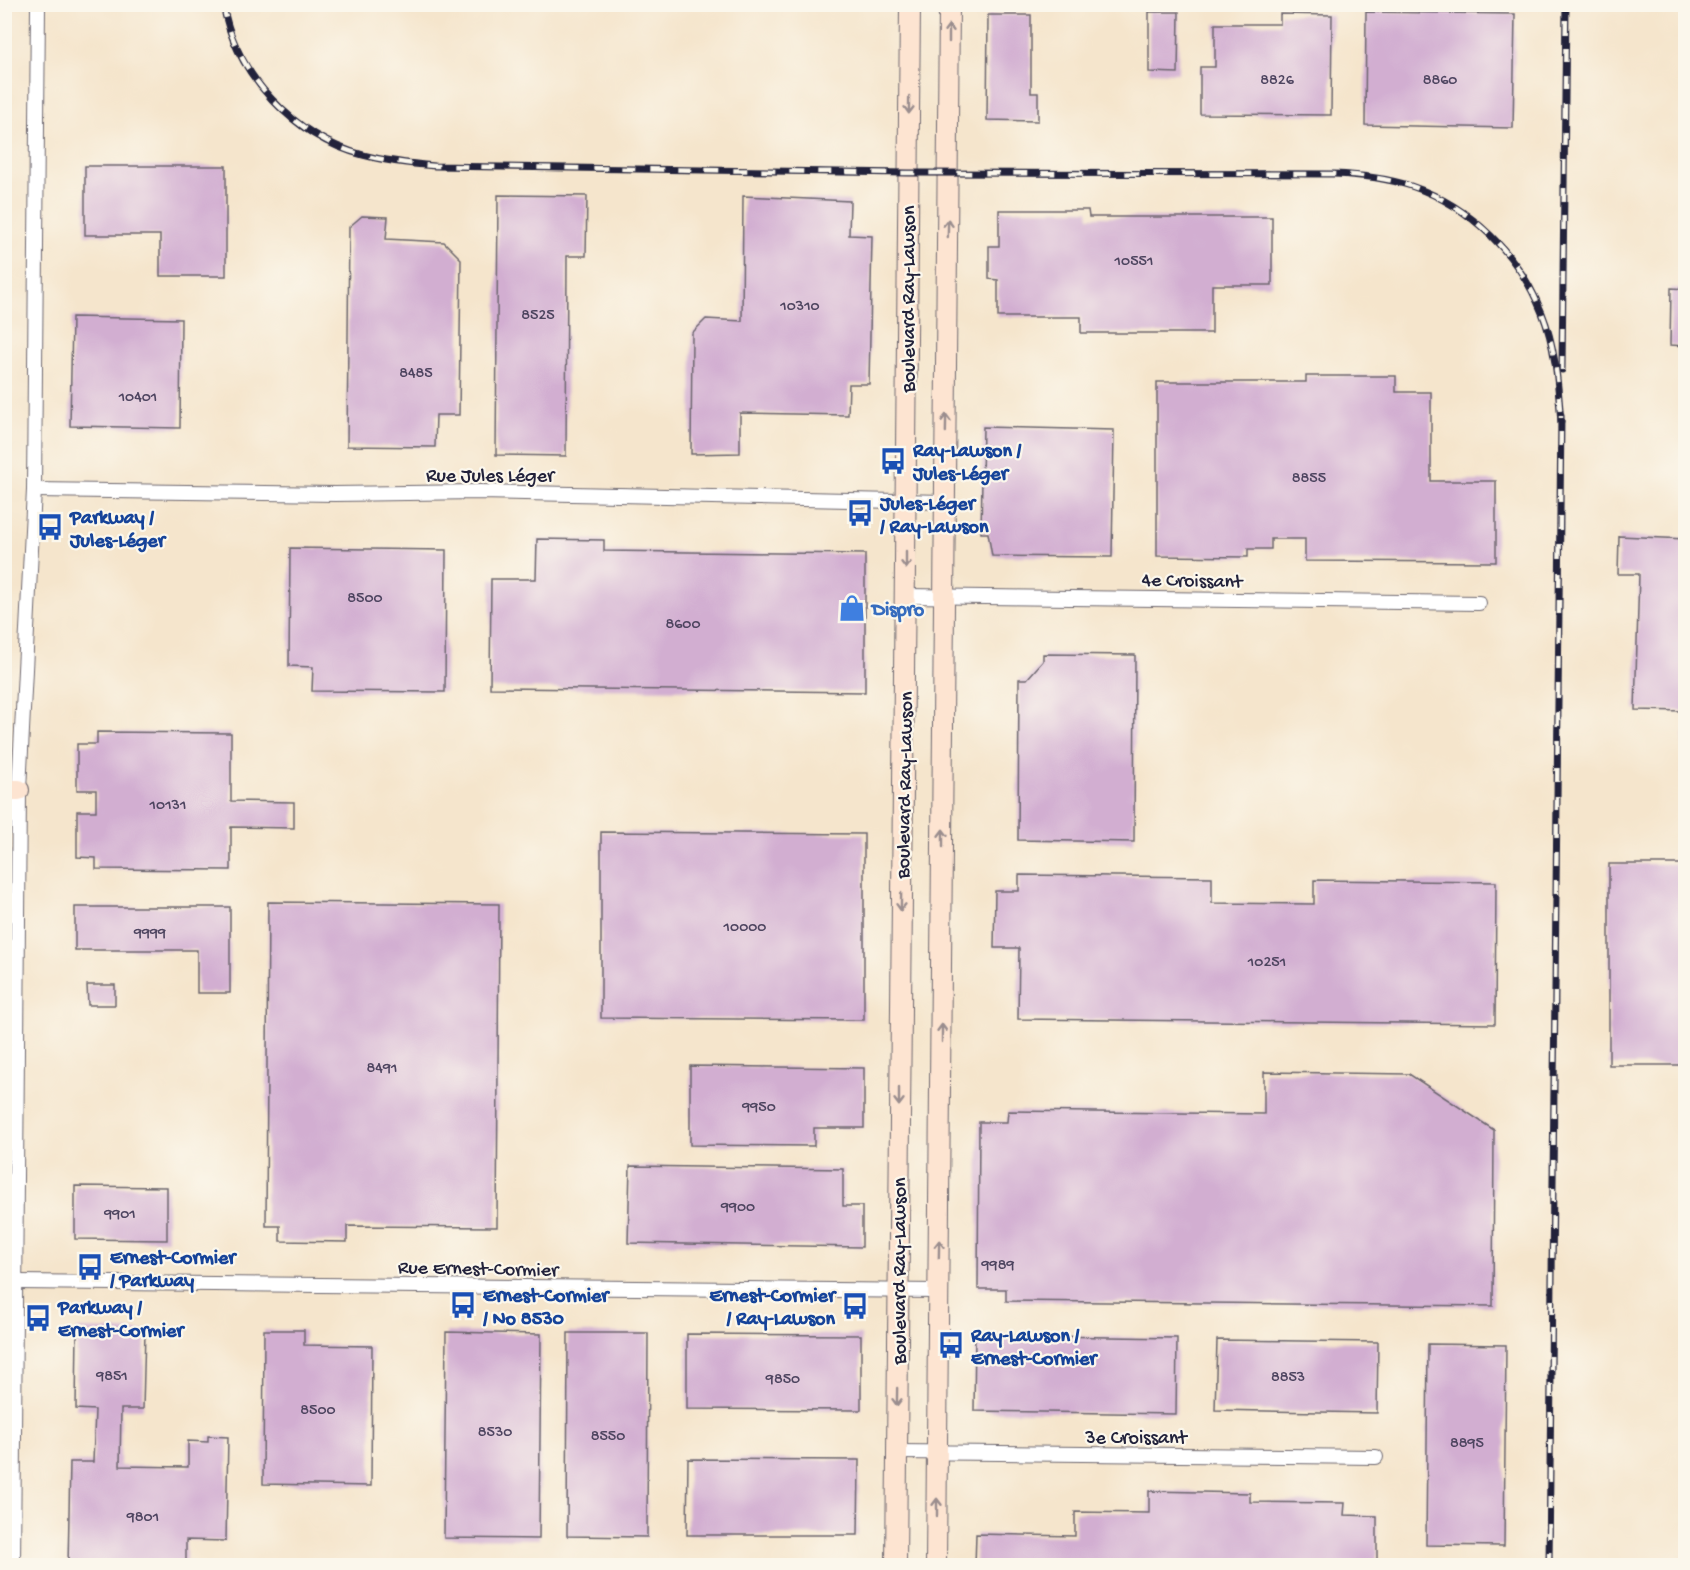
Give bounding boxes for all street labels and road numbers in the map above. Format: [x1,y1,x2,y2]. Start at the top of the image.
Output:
street label: Boulevard Ray-Lawson [899,205,922,394]
street label: Rue Jules Léger [426,466,556,489]
street label: 4e Croissant [1141,570,1244,595]
street label: Boulevard Ray-Lawson [893,691,920,880]
street label: Boulevard Ray-Lawson [890,1177,913,1366]
street label: Rue Ernest-Cormier [398,1258,560,1283]
street label: 3e Croissant [1084,1428,1189,1451]

